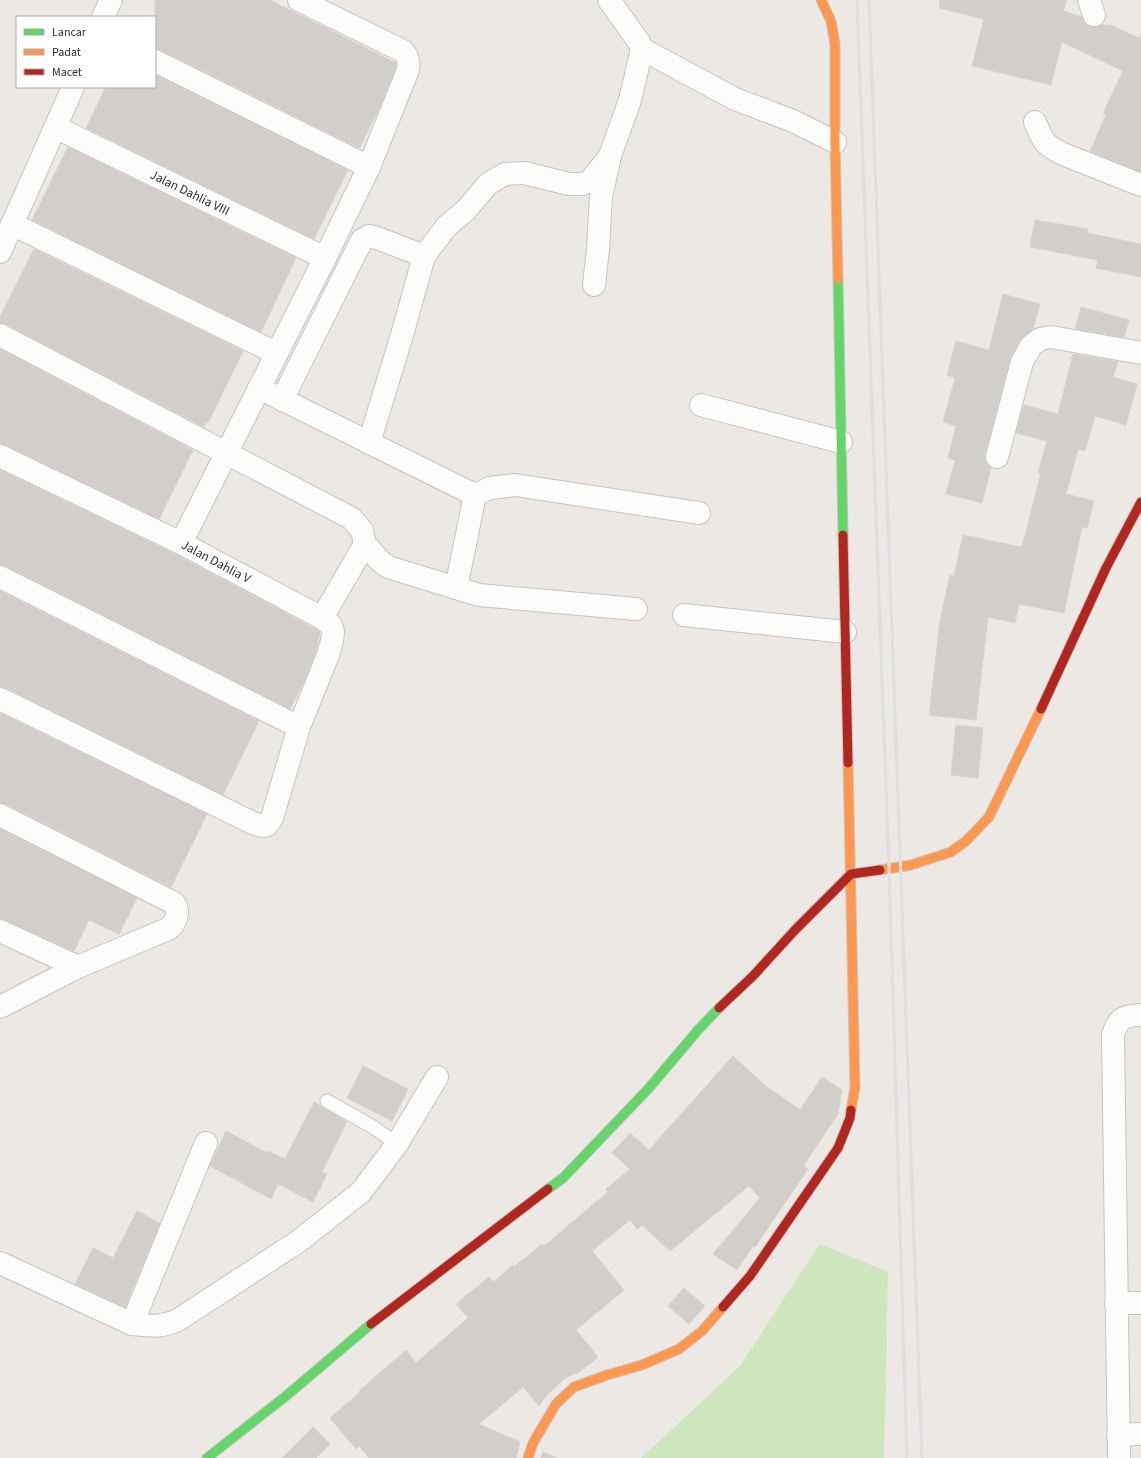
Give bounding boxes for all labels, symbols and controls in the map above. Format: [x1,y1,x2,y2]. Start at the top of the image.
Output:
legend [16,16,156,88]
text: Lancar [52,24,87,41]
text: Padat [52,44,81,61]
text: Macet [52,64,82,81]
street label: Jalan Dahlia VIII [147,166,233,220]
street label: Jalan Dahlia V [178,536,254,588]

